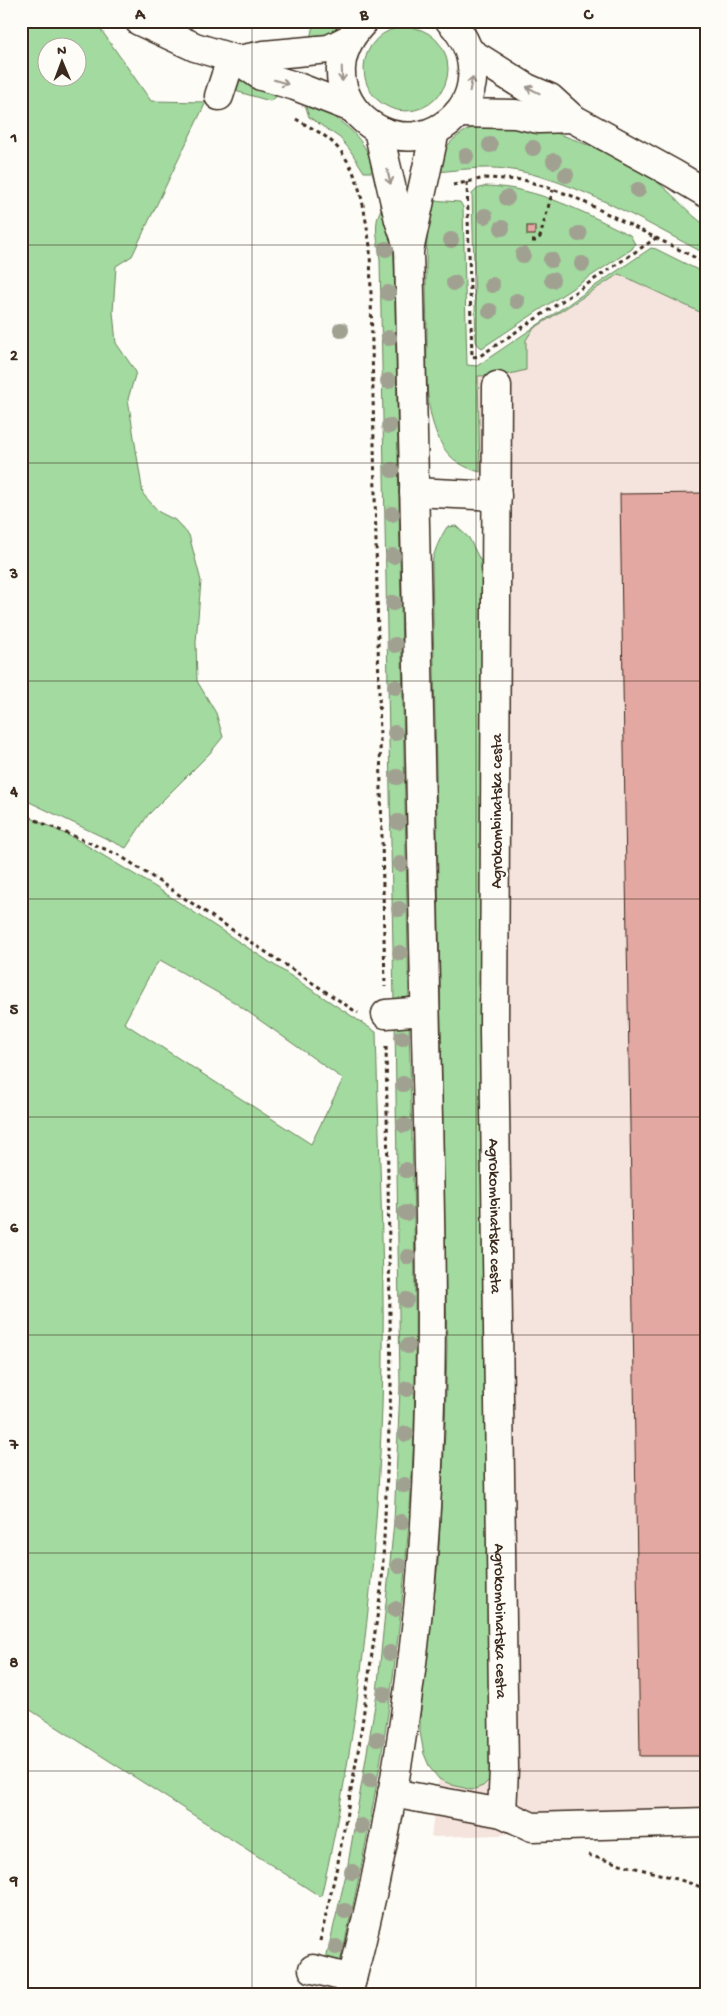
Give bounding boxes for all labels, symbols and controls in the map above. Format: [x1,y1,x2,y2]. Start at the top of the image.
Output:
text: A [134,7,146,26]
text: B [359,7,369,26]
text: C [583,7,594,26]
north arrow [38,38,88,88]
text: N [57,43,67,60]
one-way arrow [337,65,346,81]
one-way arrow [467,76,476,92]
one-way arrow [272,77,288,87]
one-way arrow [526,85,541,94]
text: 1 [10,130,17,149]
one-way arrow [385,169,394,185]
text: 2 [10,348,18,367]
text: 3 [9,566,18,585]
street label: Agrokombinatska cesta [489,732,508,888]
text: 4 [9,784,18,803]
text: 5 [10,1002,19,1021]
street label: Agrokombinatska cesta [482,1138,504,1295]
text: 6 [10,1220,19,1239]
text: 7 [9,1437,19,1456]
street label: Agrokombinatska cesta [488,1543,509,1700]
text: 8 [10,1655,19,1674]
text: 9 [9,1873,18,1892]

